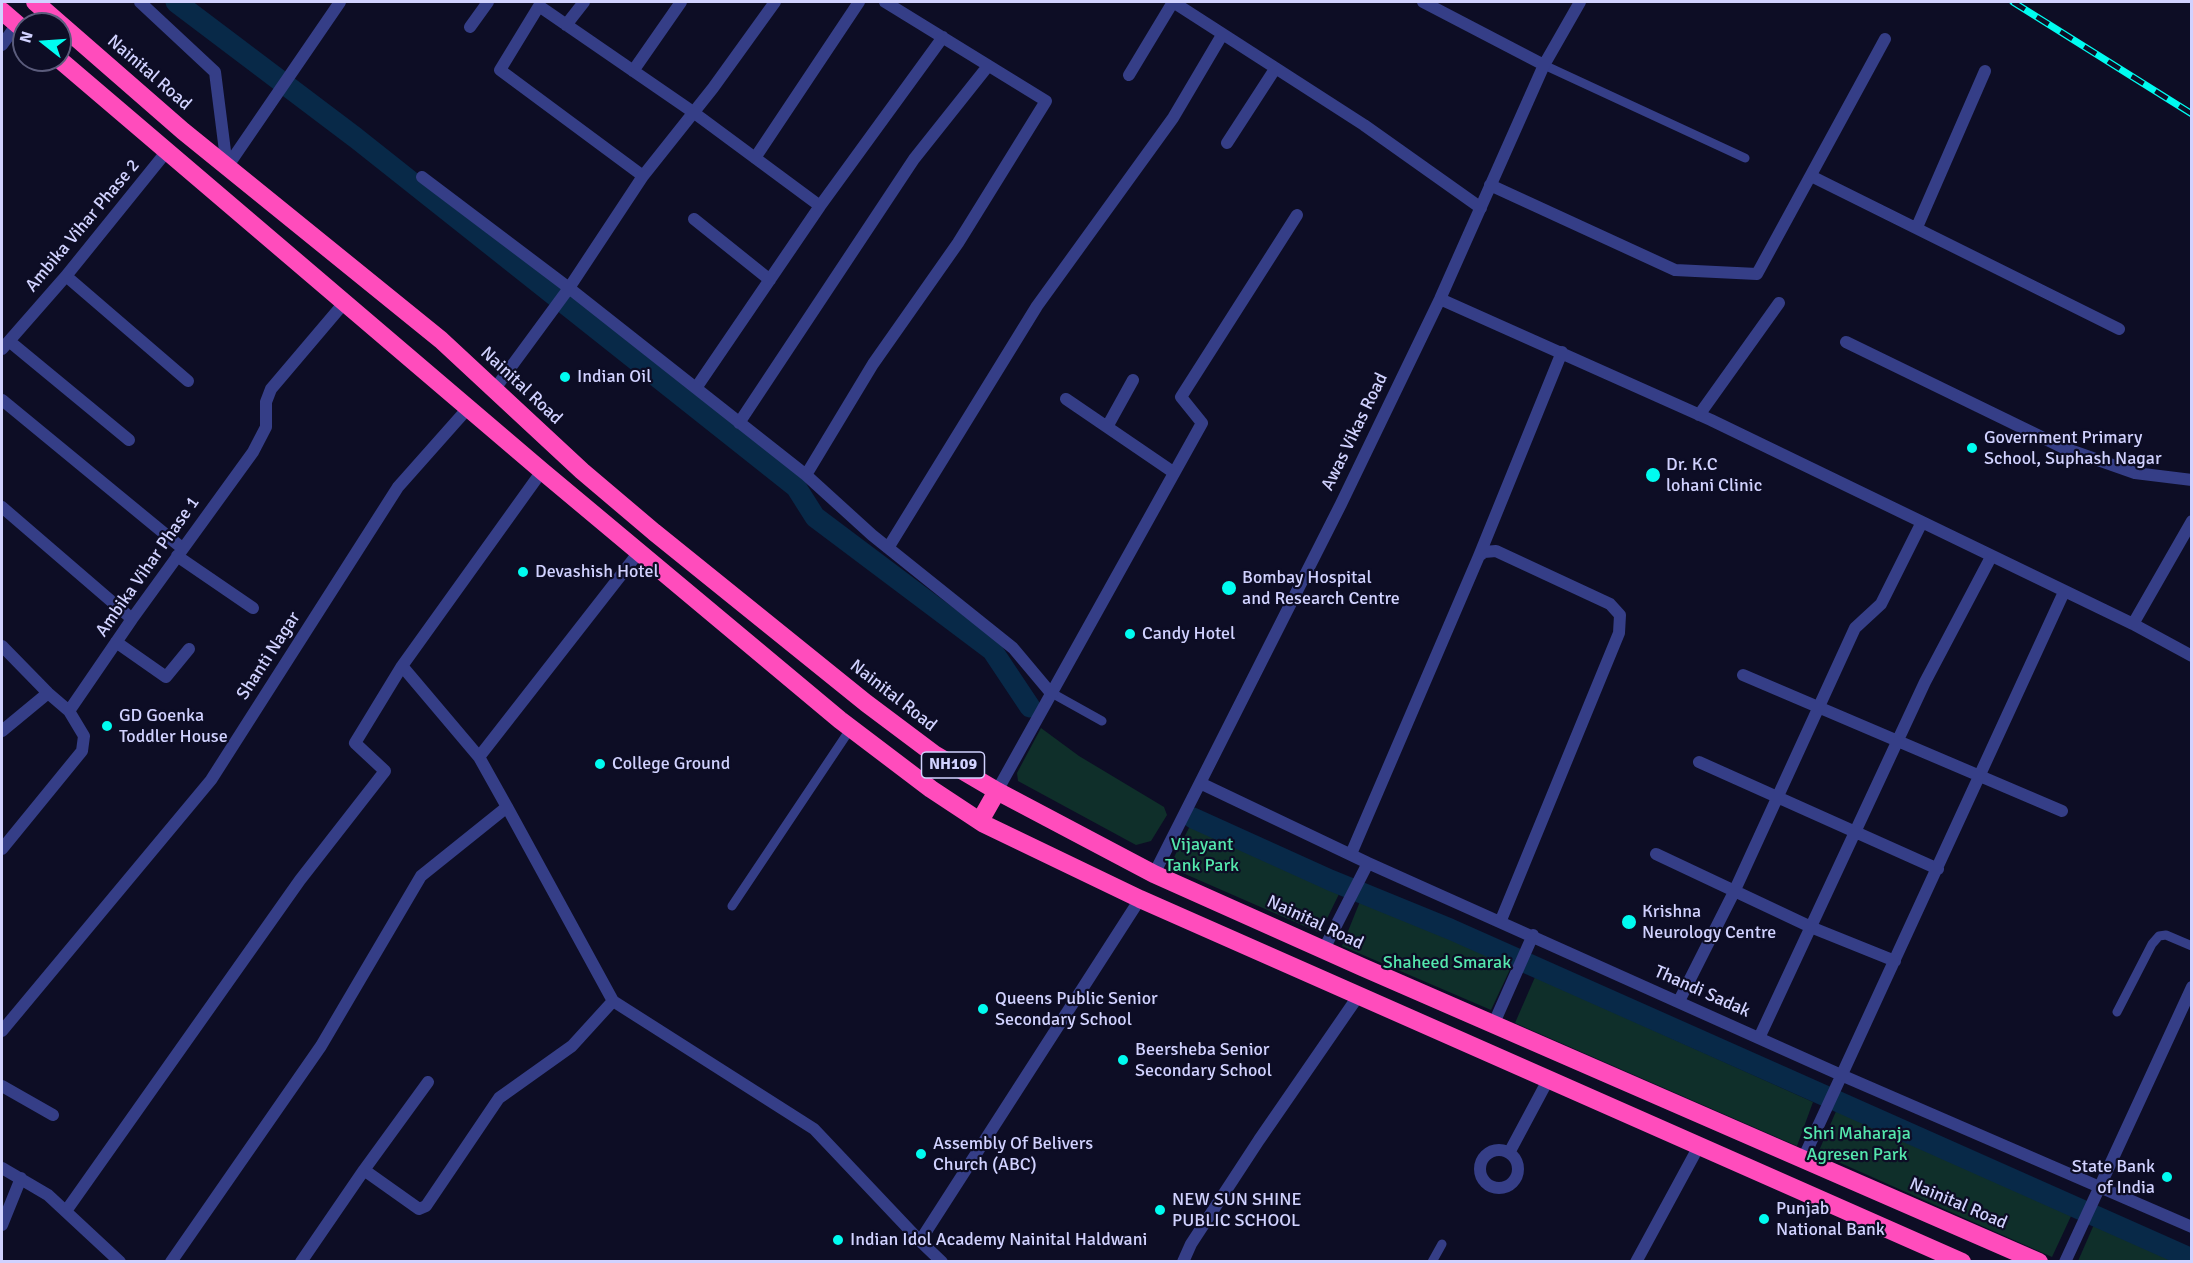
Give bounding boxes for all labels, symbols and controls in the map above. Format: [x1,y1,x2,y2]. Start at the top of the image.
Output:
north arrow [12,12,72,72]
text: N [16,29,38,46]
street label: Nainital Road [103,31,195,115]
street label: Ambika Vihar Phase 2 [21,155,145,297]
street label: Nainital Road [476,343,566,429]
place label: Indian Oil [577,366,651,388]
marker: Indian Oil [558,370,572,384]
street label: Awas Vikas Road [1317,370,1393,494]
place label: Government Primary School, Suphash Nagar [1984,427,2162,470]
marker: Government Primary School, Suphash Nagar [1965,441,1979,455]
place label: Dr. K.C lohani Clinic [1666,454,1762,496]
marker: Dr. K.C lohani Clinic [1644,466,1662,484]
street label: Ambika Vihar Phase 1 [91,493,205,641]
place label: Devashish Hotel [535,561,659,583]
marker: Devashish Hotel [516,565,530,579]
place label: Bombay Hospital and Research Centre [1242,567,1400,610]
marker: Bombay Hospital and Research Centre [1220,579,1238,597]
street label: Shanti Nagar [233,608,305,704]
place label: Candy Hotel [1142,623,1235,645]
marker: Candy Hotel [1123,627,1137,641]
street label: Nainital Road [845,655,941,737]
place label: GD Goenka Toddler House [119,705,228,748]
marker: GD Goenka Toddler House [100,719,114,733]
road number: NH109 [922,752,984,778]
place label: College Ground [612,753,730,775]
marker: College Ground [593,757,607,771]
park label: Vijayant Tank Park [1165,834,1239,876]
street label: Nainital Road [1263,891,1367,955]
place label: Krishna Neurology Centre [1642,901,1776,944]
marker: Krishna Neurology Centre [1620,913,1638,931]
park label: Shaheed Smarak [1383,952,1511,974]
street label: Thandi Sadak [1651,961,1753,1023]
place label: Queens Public Senior Secondary School [995,988,1158,1030]
marker: Queens Public Senior Secondary School [976,1002,990,1016]
place label: Beersheba Senior Secondary School [1135,1039,1272,1082]
marker: Beersheba Senior Secondary School [1116,1053,1130,1067]
park label: Shri Maharaja Agresen Park [1803,1123,1911,1166]
place label: Assembly Of Belivers Church (ABC) [933,1133,1093,1176]
marker: Assembly Of Belivers Church (ABC) [914,1147,928,1161]
place label: State Bank of India [2072,1156,2155,1198]
marker: State Bank of India [2160,1170,2174,1184]
street label: Nainital Road [1906,1174,2010,1234]
place label: NEW SUN SHINE PUBLIC SCHOOL [1172,1189,1302,1232]
place label: Punjab National Bank [1776,1198,1885,1240]
marker: NEW SUN SHINE PUBLIC SCHOOL [1153,1203,1167,1217]
marker: Punjab National Bank [1757,1212,1771,1226]
place label: Indian Idol Academy Nainital Haldwani [850,1229,1147,1251]
marker: Indian Idol Academy Nainital Haldwani [831,1233,845,1247]

